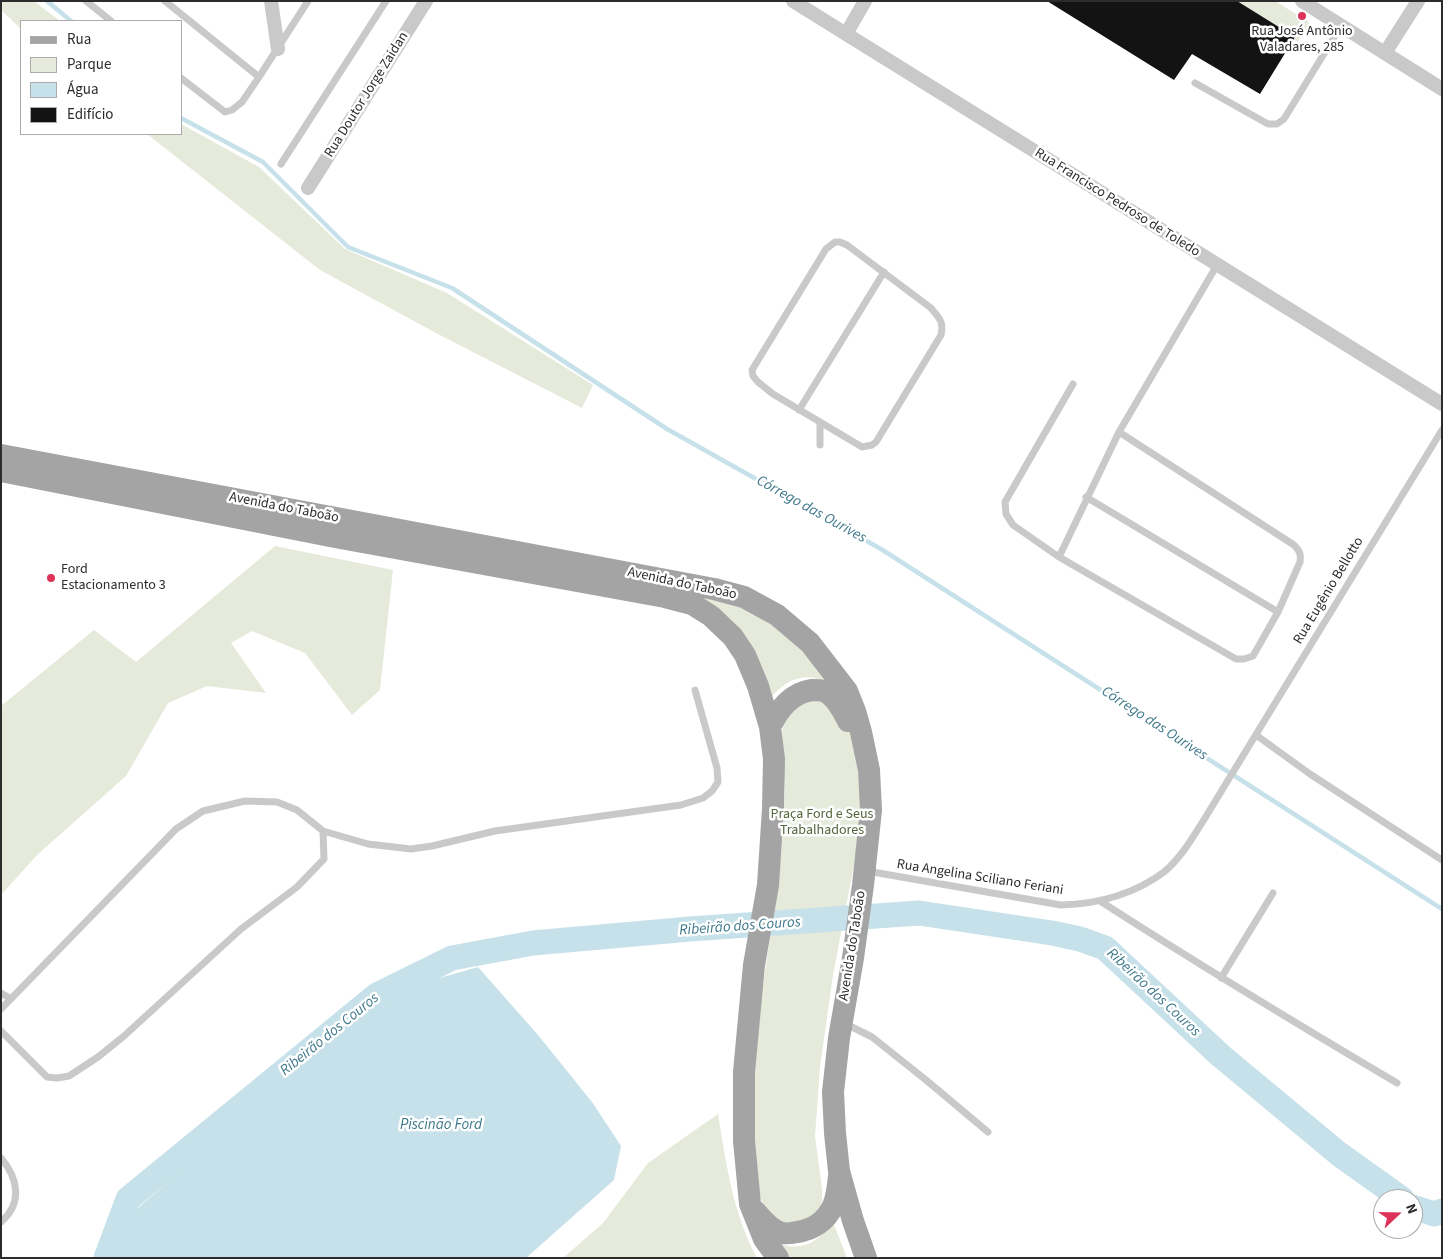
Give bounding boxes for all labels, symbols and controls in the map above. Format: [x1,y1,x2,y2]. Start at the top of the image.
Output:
marker: Rua José Antônio Valadares, 285 [1296,10,1308,22]
legend [20,20,182,135]
place label: Rua José Antônio Valadares, 285 [1251,24,1353,56]
text: Rua [67,29,91,50]
street label: Rua Doutor Jorge Zaidan [321,29,413,161]
text: Parque [67,54,111,75]
text: Água [67,79,98,100]
text: Edifício [67,104,114,125]
street label: Rua Francisco Pedroso de Toledo [1031,145,1203,261]
water label: Córrego das Ourives [753,472,869,548]
street label: Avenida do Taboão [228,489,340,527]
street label: Rua Eugênio Bellotto [1290,534,1368,648]
place label: Ford Estacionamento 3 [61,562,166,594]
street label: Avenida do Taboão [626,564,738,604]
marker: Ford Estacionamento 3 [45,572,57,584]
water label: Córrego das Ourives [1098,683,1210,765]
park label: Praça Ford e Seus Trabalhadores [771,807,873,840]
street label: Rua Angelina Sciliano Feriani [895,857,1065,899]
street label: Avenida do Taboão [836,890,870,1002]
water label: Ribeirão dos Couros [679,914,801,940]
water label: Ribeirão dos Couros [1102,945,1204,1041]
water label: Ribeirão dos Couros [277,990,383,1080]
water label: Piscinão Ford [400,1117,482,1135]
north arrow [1373,1189,1423,1239]
text: N [1400,1201,1422,1217]

